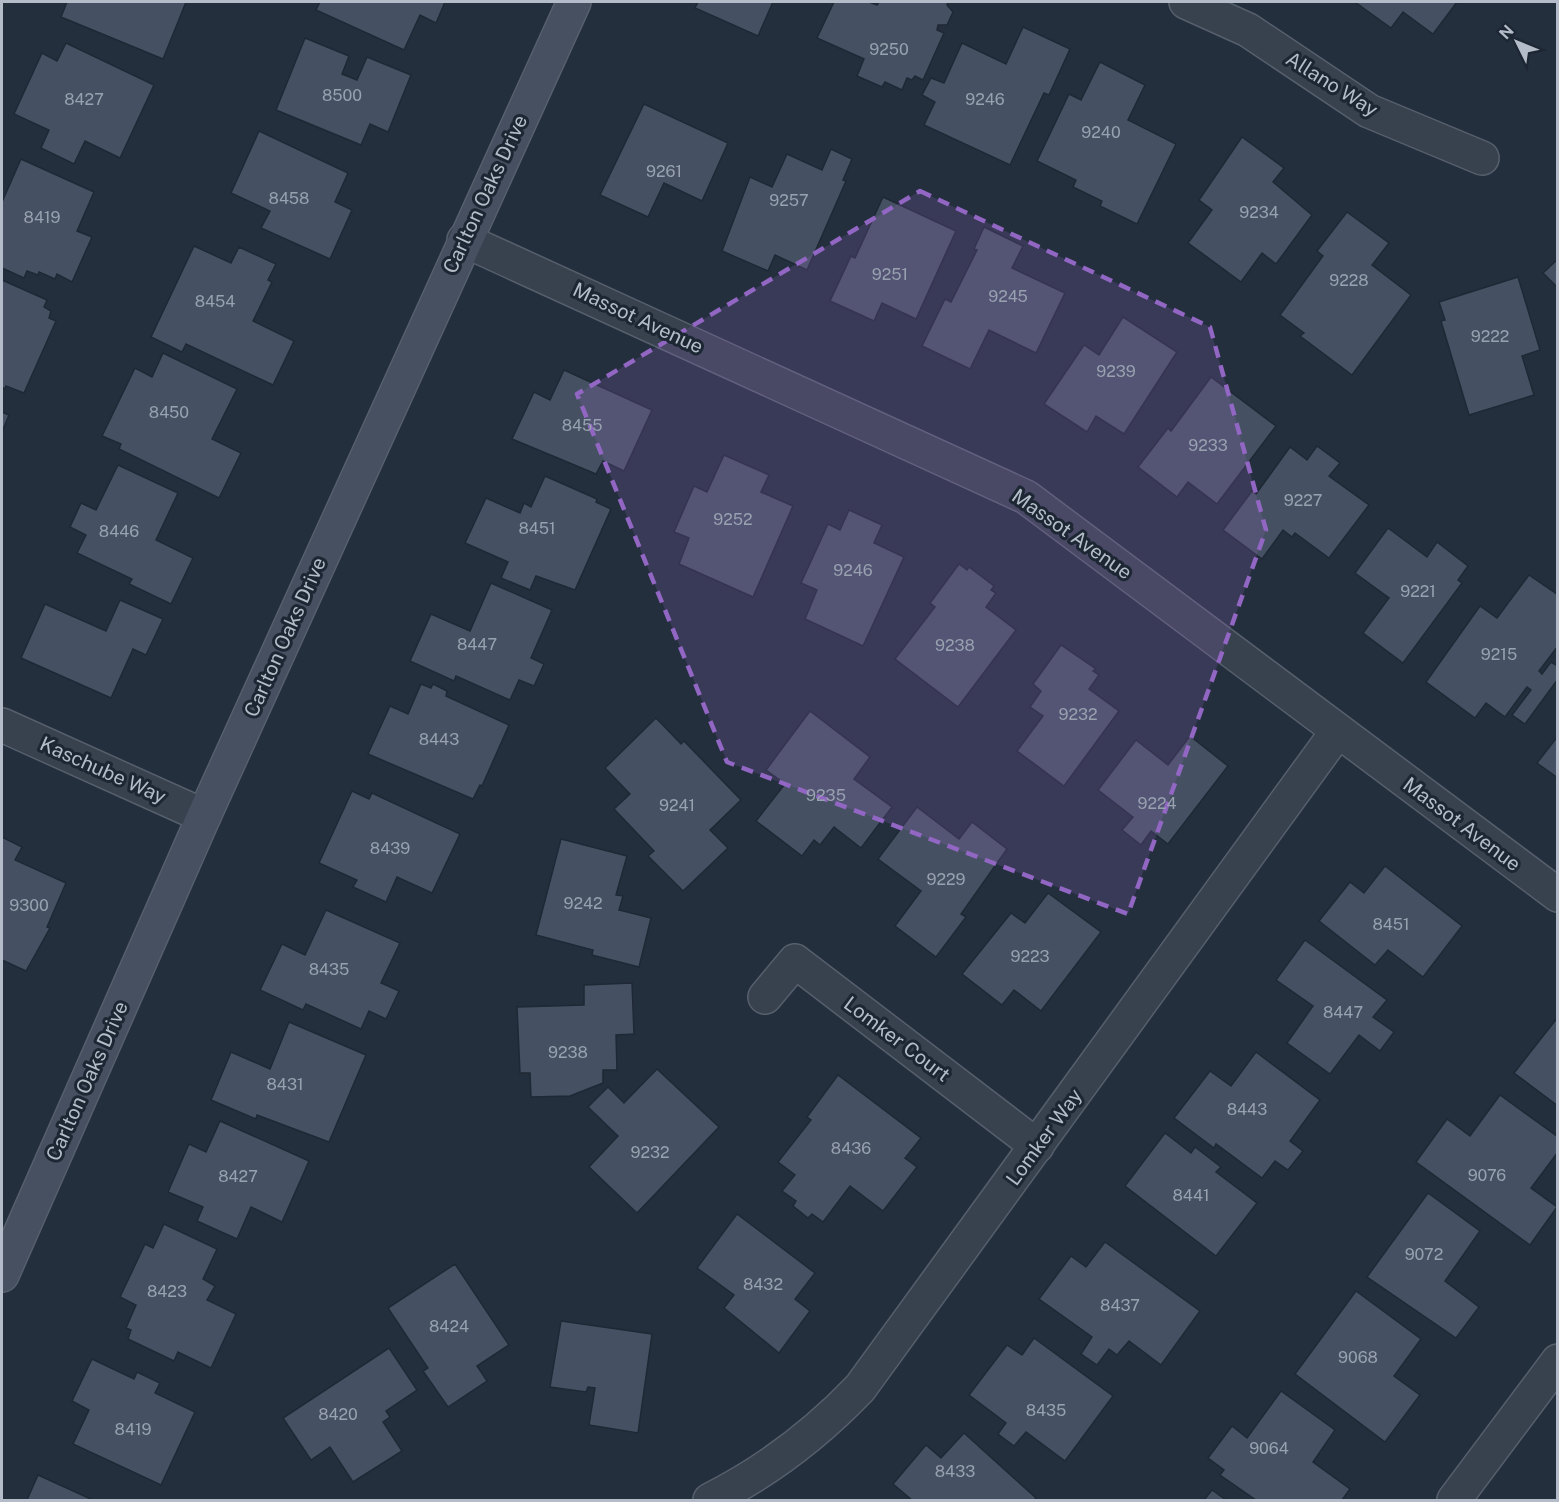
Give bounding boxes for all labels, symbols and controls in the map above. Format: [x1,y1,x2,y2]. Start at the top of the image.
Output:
north arrow [1487,12,1547,72]
text: N [1495,21,1518,43]
house number: 9250 [869,40,909,59]
street label: Allano Way [1282,46,1383,122]
house number: 8500 [322,86,362,105]
house number: 8427 [64,90,104,109]
house number: 9246 [965,90,1005,109]
street label: Carlton Oaks Drive [438,111,532,277]
house number: 9240 [1081,123,1121,142]
house number: 9261 [646,162,682,181]
house number: 8458 [269,189,309,208]
house number: 9257 [769,191,809,210]
house number: 9234 [1239,203,1279,222]
house number: 8419 [24,208,60,227]
house number: 9251 [872,265,908,284]
house number: 9228 [1329,271,1369,290]
street label: Massot Avenue [569,277,707,359]
house number: 9245 [988,287,1028,306]
house number: 8454 [195,292,235,311]
house number: 9222 [1471,327,1509,346]
house number: 9239 [1096,362,1136,381]
house number: 8450 [149,403,189,422]
house number: 8455 [562,416,602,435]
house number: 9233 [1188,436,1228,455]
street label: Massot Avenue [1007,484,1137,584]
house number: 9227 [1284,491,1322,510]
house number: 9252 [713,510,753,529]
house number: 8451 [518,519,556,538]
house number: 8446 [99,522,139,541]
street label: Carlton Oaks Drive [239,553,331,721]
house number: 9246 [833,561,873,580]
house number: 9221 [1400,582,1436,601]
house number: 8447 [457,635,497,654]
house number: 9238 [935,636,975,655]
house number: 9215 [1481,645,1517,664]
house number: 9232 [1058,705,1098,724]
house number: 8443 [419,730,459,749]
street label: Kaschube Way [36,731,170,809]
street label: Massot Avenue [1398,772,1526,876]
house number: 9235 [806,786,846,805]
house number: 9224 [1137,794,1177,813]
house number: 9241 [659,796,695,815]
house number: 8439 [370,839,410,858]
house number: 9229 [926,870,966,889]
house number: 9242 [563,894,603,913]
house number: 9300 [9,896,49,915]
house number: 8451 [1372,915,1410,934]
house number: 9223 [1010,947,1050,966]
house number: 8435 [309,960,349,979]
street label: Lomker Court [839,991,955,1087]
street label: Carlton Oaks Drive [41,997,133,1165]
house number: 8447 [1323,1003,1363,1022]
house number: 9238 [548,1043,588,1062]
house number: 8431 [267,1075,303,1094]
street label: Lomker Way [1001,1084,1087,1190]
house number: 8443 [1227,1100,1267,1119]
house number: 8436 [831,1139,871,1158]
house number: 9232 [630,1143,670,1162]
house number: 9076 [1468,1166,1506,1185]
house number: 8427 [218,1167,258,1186]
house number: 8441 [1173,1186,1209,1205]
house number: 9072 [1405,1245,1443,1264]
house number: 8432 [743,1275,783,1294]
house number: 8423 [147,1282,187,1301]
house number: 8437 [1100,1296,1140,1315]
house number: 8424 [429,1317,469,1336]
house number: 9068 [1338,1348,1378,1367]
house number: 8435 [1026,1401,1066,1420]
house number: 8420 [318,1405,358,1424]
house number: 8419 [115,1420,151,1439]
house number: 9064 [1249,1439,1289,1458]
house number: 8433 [935,1462,975,1481]

